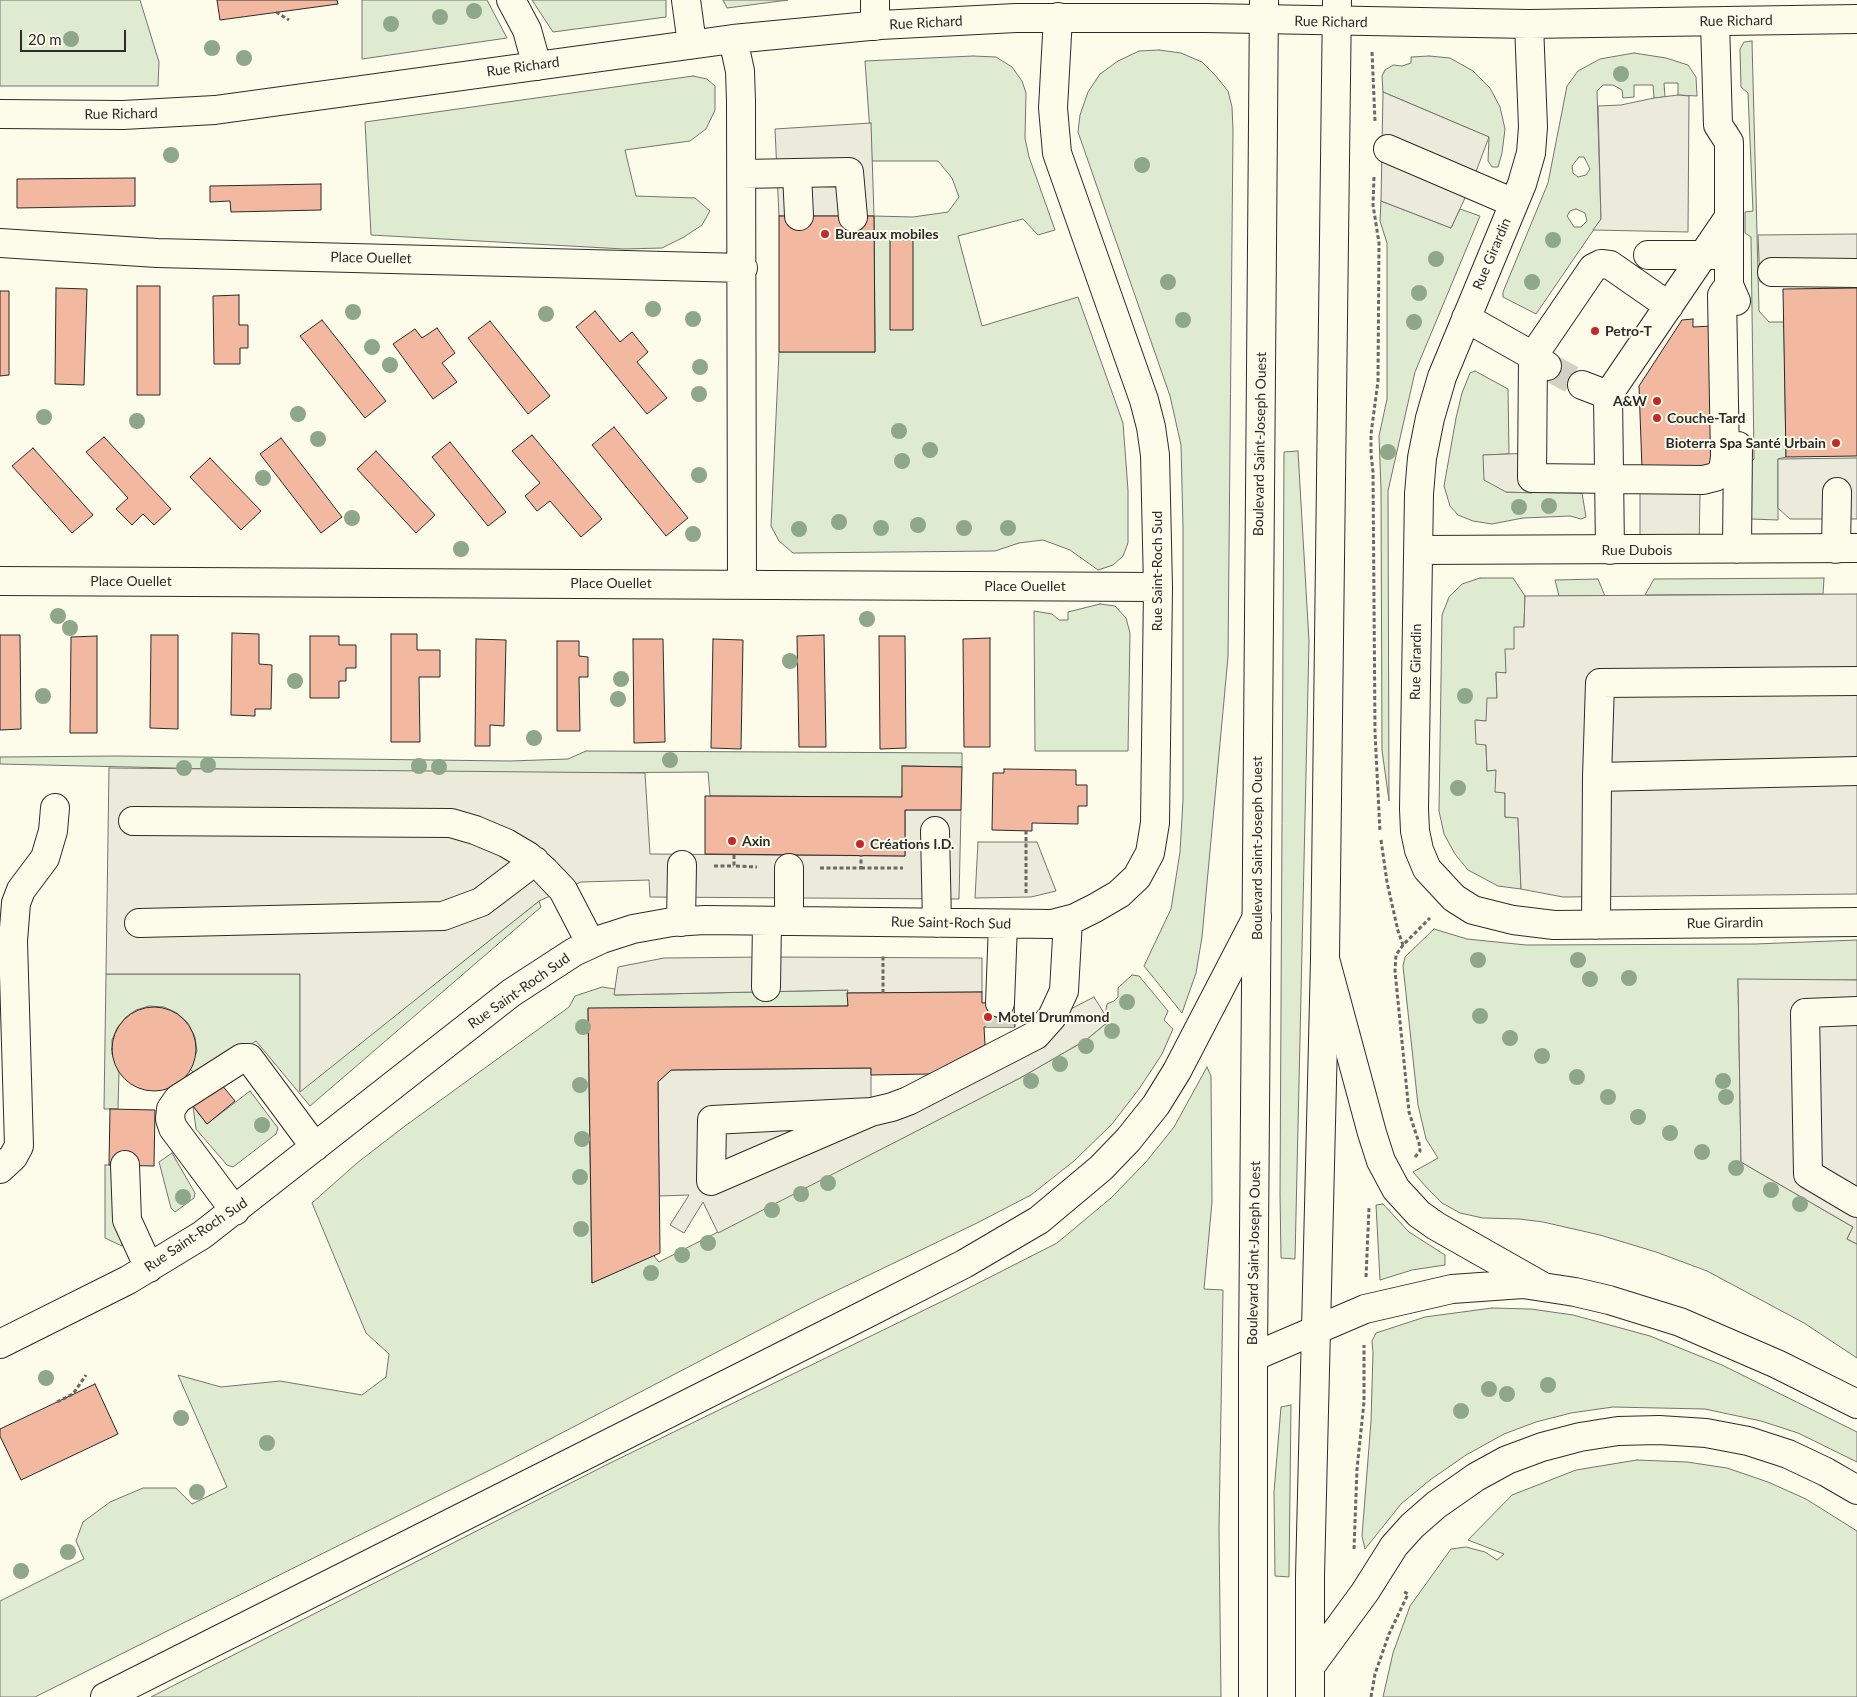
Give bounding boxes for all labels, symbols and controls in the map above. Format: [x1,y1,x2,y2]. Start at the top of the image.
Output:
street label: Rue Richard [1699,12,1773,30]
street label: Rue Richard [889,13,963,33]
street label: Rue Richard [1294,13,1368,31]
scale bar [22,20,129,52]
text: 20 m [28,30,62,48]
street label: Rue Richard [485,54,561,80]
street label: Rue Richard [84,105,158,123]
street label: Rue Girardin [1469,215,1515,293]
place label: Bureaux mobiles [835,226,939,242]
marker: Bureaux mobiles [819,228,831,240]
street label: Place Ouellet [330,249,412,267]
place label: Petro-T [1605,323,1652,339]
marker: Petro-T [1589,325,1601,337]
street label: Boulevard Saint-Joseph Ouest [1250,352,1270,536]
place label: A&W [1613,393,1647,409]
marker: A&W [1651,395,1663,407]
place label: Couche-Tard [1667,410,1745,426]
marker: Couche-Tard [1651,412,1663,424]
place label: Bioterra Spa Santé Urbain [1666,435,1826,451]
marker: Bioterra Spa Santé Urbain [1830,437,1842,449]
street label: Rue Saint-Roch Sud [1149,511,1165,631]
street label: Rue Dubois [1602,542,1672,558]
street label: Place Ouellet [90,573,172,589]
street label: Place Ouellet [570,575,652,591]
street label: Place Ouellet [984,578,1066,594]
street label: Rue Girardin [1407,624,1425,700]
street label: Boulevard Saint-Joseph Ouest [1249,756,1265,940]
place label: Axin [742,833,770,849]
marker: Axin [726,835,738,847]
place label: Créations I.D. [870,836,954,852]
marker: Créations I.D. [854,838,866,850]
street label: Rue Saint-Roch Sud [891,914,1011,932]
street label: Rue Girardin [1687,914,1763,932]
street label: Rue Saint-Roch Sud [465,950,573,1032]
place label: Motel Drummond [998,1009,1109,1025]
marker: Motel Drummond [982,1011,994,1023]
street label: Boulevard Saint-Joseph Ouest [1244,1161,1264,1345]
street label: Rue Saint-Roch Sud [141,1194,251,1276]

